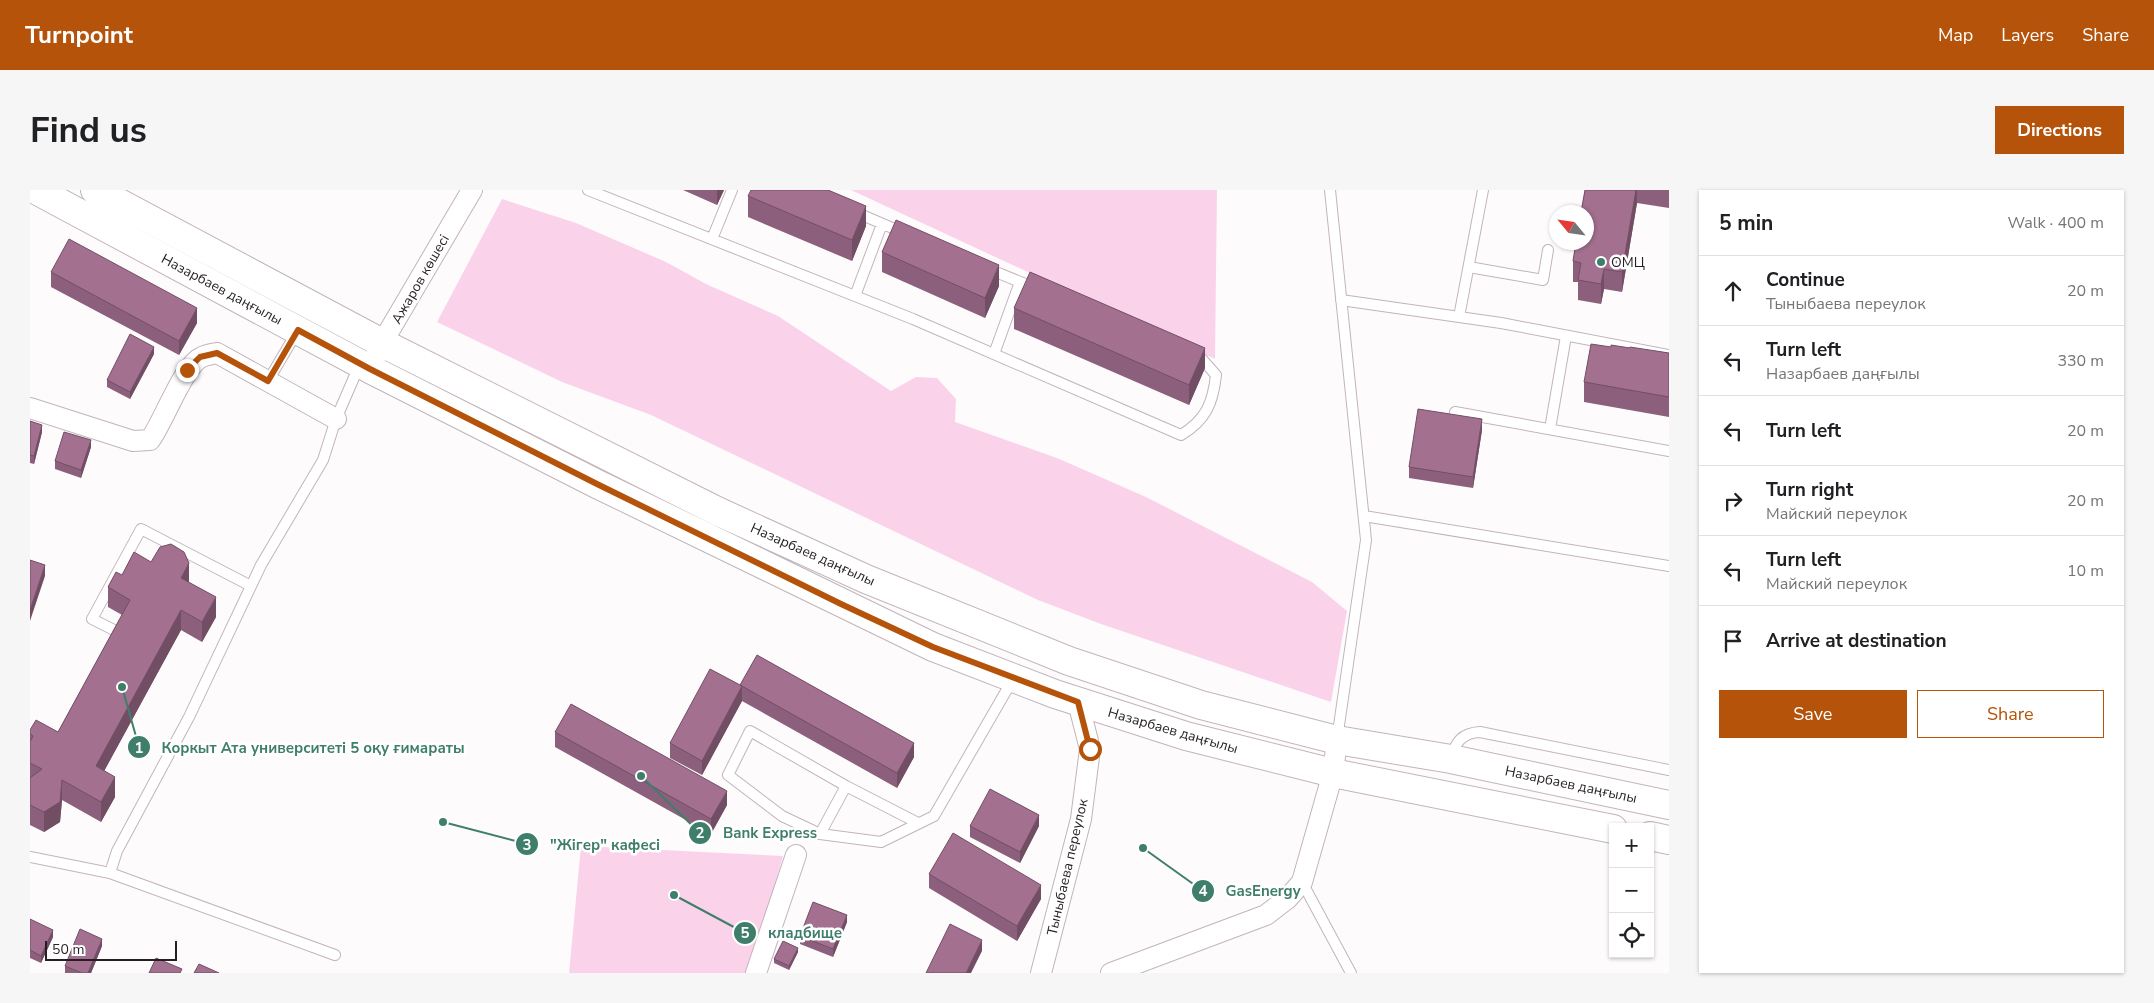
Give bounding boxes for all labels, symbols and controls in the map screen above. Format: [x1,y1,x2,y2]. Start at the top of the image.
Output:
text: Turnpoint [25,19,133,51]
text: Map [1938,23,1973,47]
text: Layers [2001,23,2054,47]
text: Share [2082,23,2129,47]
button: Directions [1995,106,2124,154]
text: Find us [30,107,147,154]
north arrow [1549,205,1594,250]
text: 5 min [1719,209,1773,237]
text: Walk · 400 m [2008,212,2104,234]
street label: Ажаров көшесі [387,231,454,327]
street label: Назарбаев даңғылы [158,249,286,329]
place label: ОМЦ [1611,253,1645,272]
marker: ОМЦ [1595,256,1607,268]
text: Continue [1766,267,1845,293]
icon: ahead [1719,277,1747,305]
text: 20 m [2067,280,2104,302]
text: Тыныбаева переулок [1766,293,1926,315]
text: Turn left [1766,337,1841,363]
icon: left [1719,347,1747,375]
text: 330 m [2057,350,2104,372]
route end [176,359,199,382]
text: Назарбаев даңғылы [1766,363,1920,385]
icon: left [1719,417,1747,445]
text: Turn left [1766,418,1841,444]
text: 20 m [2067,420,2104,442]
text: Turn right [1766,477,1853,503]
icon: right [1719,487,1747,515]
text: 20 m [2067,490,2104,512]
text: Майский переулок [1766,503,1907,525]
street label: Назарбаев даңғылы [748,518,878,590]
text: Turn left [1766,547,1841,573]
icon: left [1719,557,1747,585]
text: 10 m [2067,560,2104,582]
text: Майский переулок [1766,573,1907,595]
icon: arrive [1719,627,1747,655]
text: Arrive at destination [1766,628,1947,654]
button: Save [1719,690,1907,738]
button: Share [1917,690,2104,738]
street label: Назарбаев даңғылы [1106,703,1240,758]
callout: Коркыт Ата университеті 5 оқу ғимараты [127,732,475,762]
text: 1 [134,738,144,758]
text: Коркыт Ата университеті 5 оқу ғимараты [161,738,465,758]
route start [1079,738,1102,761]
street label: Назарбаев даңғылы [1503,761,1639,808]
street label: Тыныбаева переулок [1043,796,1093,937]
callout: Bank Express [688,818,827,848]
text: 2 [695,823,705,843]
text: Bank Express [723,823,817,843]
map controls [1609,823,1654,958]
button: + [1609,823,1654,868]
callout: "Жігер" кафесі [515,829,670,859]
text: 3 [522,835,532,855]
text: "Жігер" кафесі [550,835,660,855]
button: − [1609,868,1654,913]
callout: GasEnergy [1190,876,1310,906]
text: 4 [1198,881,1208,901]
text: GasEnergy [1225,881,1301,901]
button: locate [1609,913,1654,958]
callout: кладбище [733,918,852,948]
text: 5 [740,923,750,943]
text: кладбище [768,923,842,943]
scale bar [45,938,178,961]
text: 50 m [52,940,84,959]

